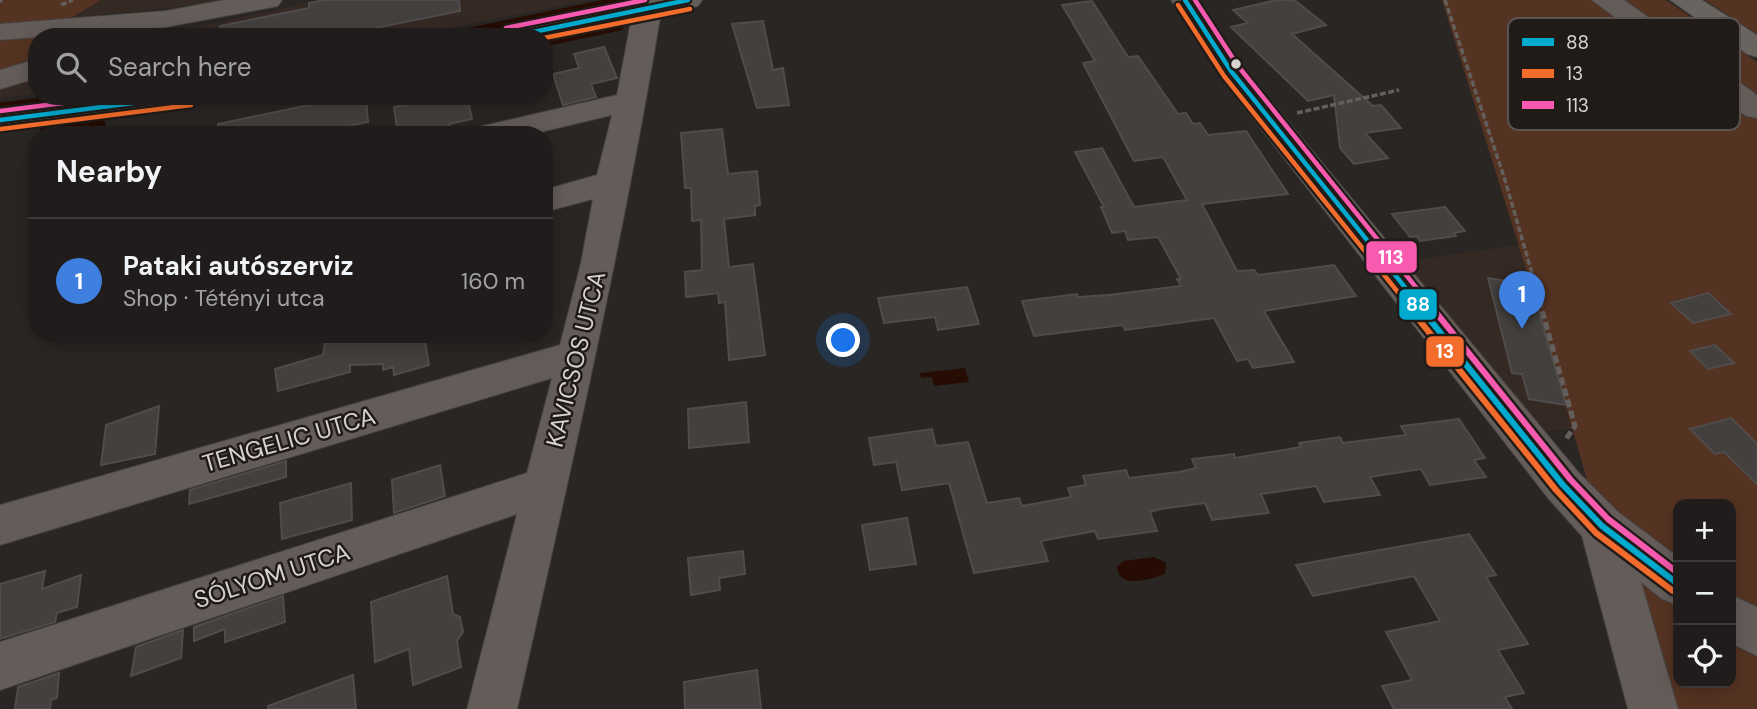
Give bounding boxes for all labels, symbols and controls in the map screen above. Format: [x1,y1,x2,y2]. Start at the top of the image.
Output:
legend [1508,18,1740,130]
search box [28,28,553,105]
text: 88 [1566,30,1589,55]
icon: search [52,48,90,86]
text: Search here [108,50,251,84]
unlabelled marker [1229,57,1243,71]
text: 13 [1566,61,1583,86]
text: 113 [1566,93,1589,118]
text: Nearby [56,152,162,191]
line badge: 113 [1365,240,1418,274]
text: 113 [1378,245,1404,270]
text: Pataki autószerviz [123,249,353,283]
text: 1 [75,266,83,296]
text: 160 m [461,266,525,296]
street label: KAVICSOS UTCA [539,268,612,450]
pin: 1 [1499,271,1545,329]
text: Shop · Tétényi utca [123,283,324,313]
line badge: 88 [1398,288,1438,321]
text: 88 [1406,292,1430,317]
your location [826,323,860,357]
line badge: 13 [1425,335,1465,368]
text: 13 [1436,339,1454,364]
street label: TENGELIC UTCA [199,400,379,479]
map controls [1673,499,1736,688]
button: + [1673,499,1736,562]
street label: SÓLYOM UTCA [190,536,354,615]
button: − [1673,562,1736,625]
button: locate [1673,625,1736,688]

